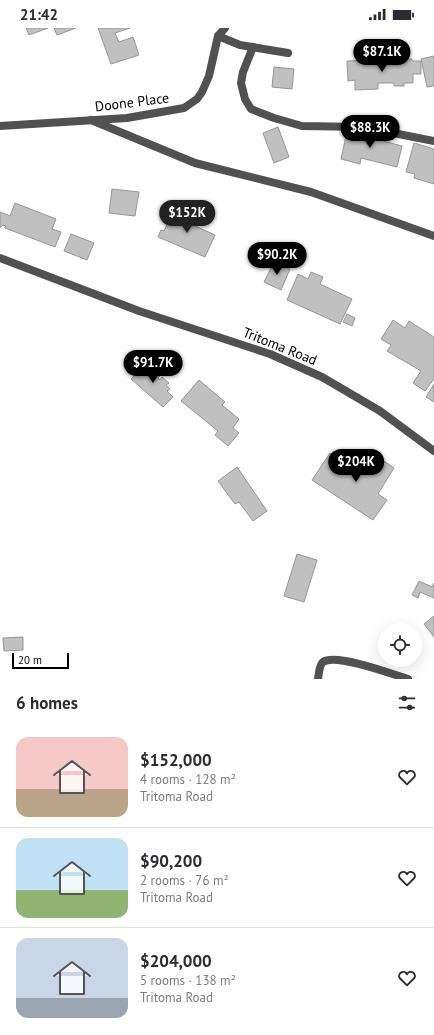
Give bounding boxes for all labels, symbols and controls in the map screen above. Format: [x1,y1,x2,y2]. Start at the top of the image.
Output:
text: 21:42 [20,5,58,24]
pin: $87.1K [349,39,415,73]
text: $87.1K [362,43,402,60]
street label: Doone Place [94,89,170,115]
pin: $88.3K [337,115,403,149]
text: $88.3K [350,119,390,136]
pin: $152K [159,200,215,234]
text: $152K [168,204,206,221]
pin: $90.2K [244,242,310,276]
text: $90.2K [257,246,297,263]
street label: Tritoma Road [240,323,320,369]
pin: $91.7K [120,350,186,384]
text: $91.7K [133,354,173,371]
pin: $204K [328,449,384,483]
text: $204K [337,453,375,470]
map controls [378,623,422,667]
button: locate [378,623,422,667]
scale bar [12,651,69,670]
text: 20 m [18,653,42,667]
text: 6 homes [16,692,78,714]
icon: filters [396,692,418,714]
text: $152,000 [140,749,212,771]
icon: home [48,753,96,801]
icon: heart [396,766,418,788]
text: 4 rooms · 128 m² [140,771,236,788]
text: Tritoma Road [140,788,213,805]
text: $90,200 [140,850,202,872]
icon: home [48,854,96,902]
icon: heart [396,867,418,889]
text: 2 rooms · 76 m² [140,872,229,889]
text: Tritoma Road [140,889,213,906]
text: $204,000 [140,950,212,972]
icon: home [48,954,96,1002]
icon: heart [396,967,418,989]
text: 5 rooms · 138 m² [140,972,236,989]
text: Tritoma Road [140,989,213,1006]

